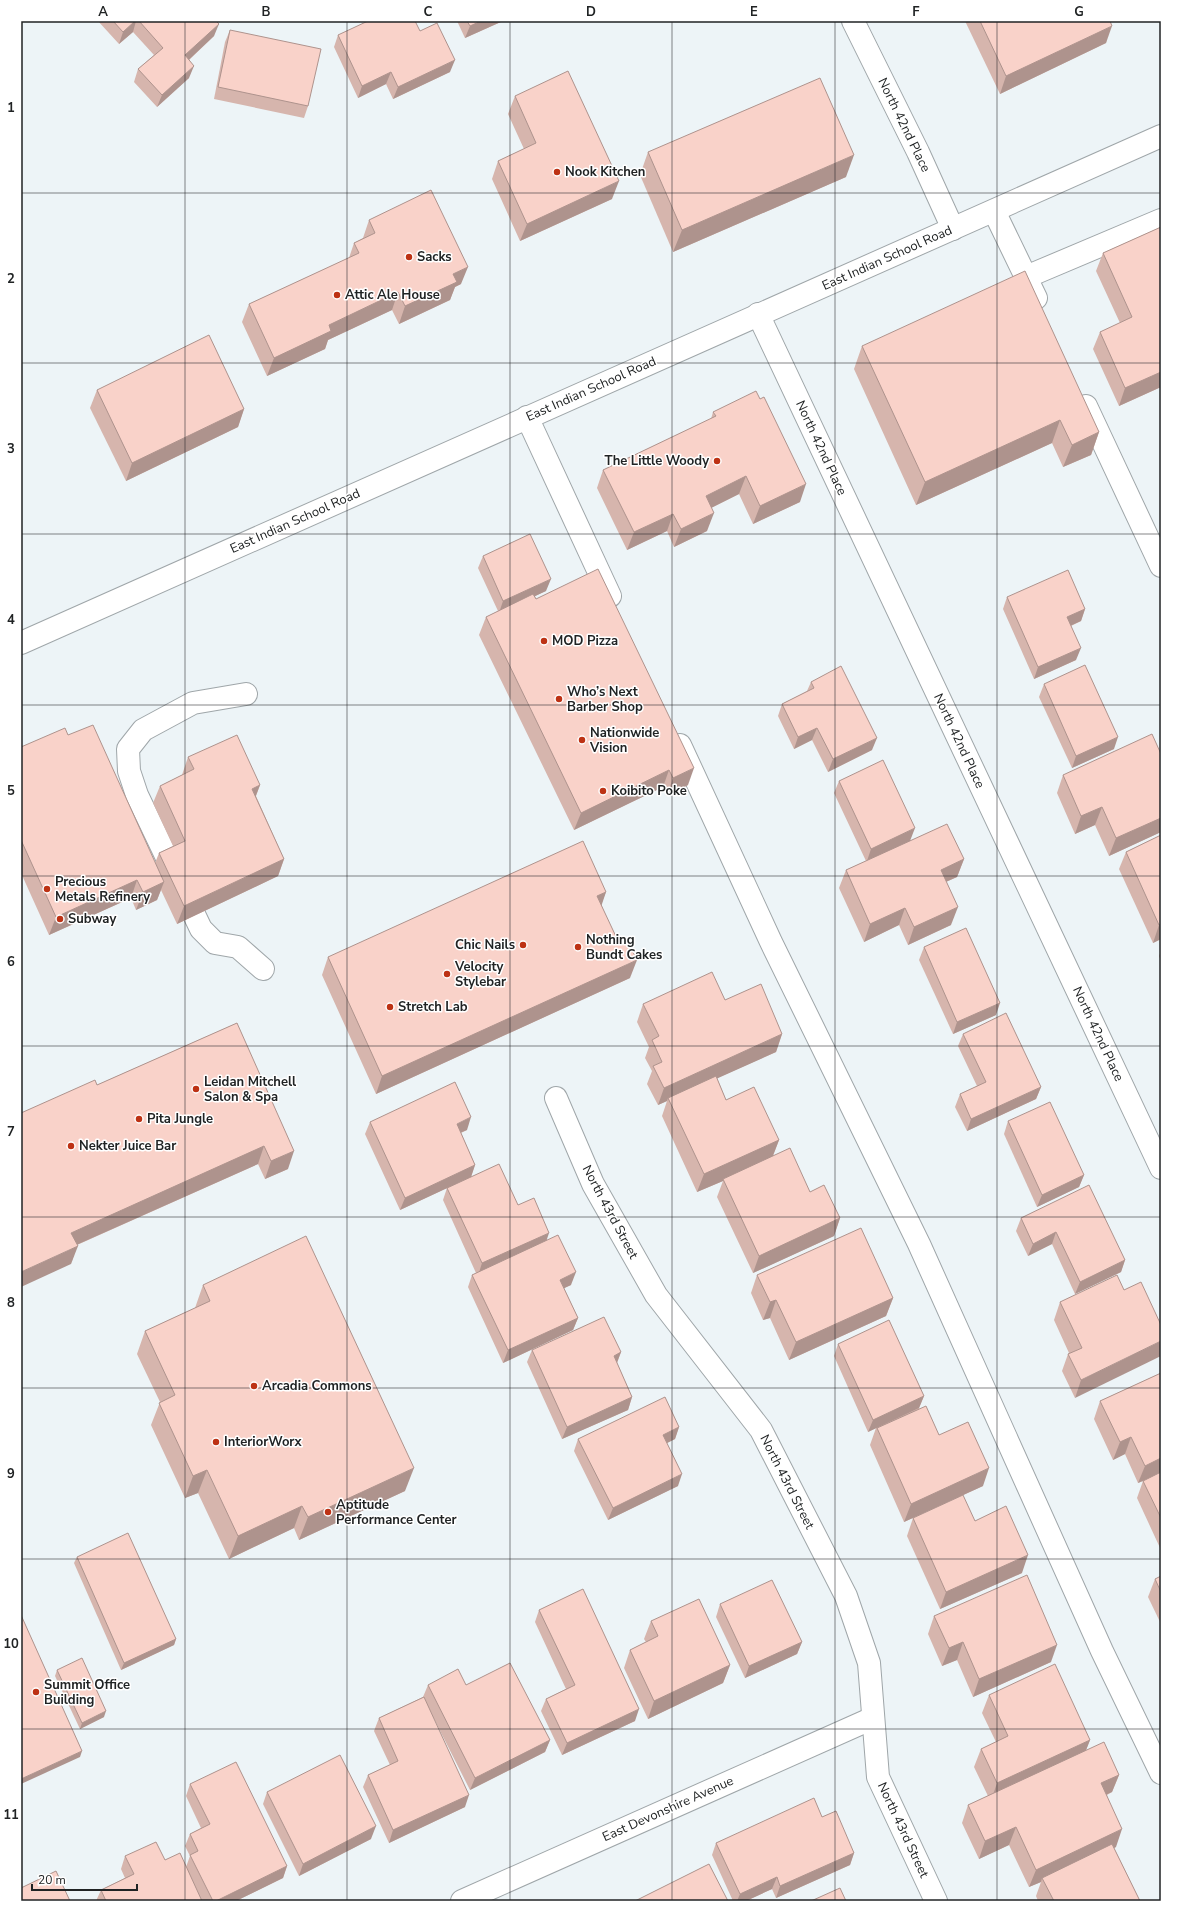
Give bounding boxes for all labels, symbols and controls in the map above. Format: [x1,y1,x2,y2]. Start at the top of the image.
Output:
text: A [98,3,108,21]
text: B [262,3,271,21]
text: C [424,3,433,21]
text: D [586,3,596,21]
text: E [750,3,758,21]
text: F [912,3,920,21]
text: G [1074,3,1084,21]
street label: North 42nd Place [873,75,935,175]
text: 1 [7,99,15,117]
place label: Nook Kitchen [565,163,645,181]
marker: Nook Kitchen [552,167,562,177]
street label: East Indian School Road [819,221,955,295]
place label: Sacks [417,248,452,266]
marker: Sacks [404,252,414,262]
text: 2 [7,270,15,288]
place label: Attic Ale House [345,286,440,304]
marker: Attic Ale House [332,290,342,300]
street label: East Indian School Road [523,352,659,426]
street label: North 42nd Place [791,398,851,498]
text: 3 [7,440,15,458]
place label: The Little Woody [605,452,709,470]
marker: The Little Woody [712,456,722,466]
street label: East Indian School Road [227,484,363,558]
text: 4 [7,611,15,629]
place label: MOD Pizza [552,632,618,650]
marker: MOD Pizza [539,636,549,646]
place label: Who’s Next Barber Shop [567,683,643,716]
street label: North 42nd Place [929,691,989,791]
marker: Who’s Next Barber Shop [554,694,564,704]
place label: Nationwide Vision [589,724,659,757]
marker: Nationwide Vision [577,735,587,745]
text: 5 [7,782,15,800]
place label: Koibito Poke [611,782,687,800]
marker: Koibito Poke [598,786,608,796]
place label: Precious Metals Refinery [55,873,150,906]
marker: Precious Metals Refinery [42,884,52,894]
place label: Subway [68,910,116,928]
marker: Subway [55,914,65,924]
place label: Nothing Bundt Cakes [586,931,662,964]
place label: Chic Nails [455,936,515,954]
marker: Chic Nails [518,940,528,950]
marker: Nothing Bundt Cakes [573,942,583,952]
text: 6 [7,953,15,971]
place label: Velocity Stylebar [454,958,507,991]
marker: Velocity Stylebar [442,969,452,979]
street label: North 42nd Place [1068,984,1128,1084]
place label: Stretch Lab [398,998,468,1016]
marker: Stretch Lab [385,1002,395,1012]
place label: Leidan Mitchell Salon & Spa [204,1073,297,1106]
marker: Leidan Mitchell Salon & Spa [191,1084,201,1094]
place label: Pita Jungle [147,1110,213,1128]
marker: Pita Jungle [134,1114,144,1124]
text: 7 [7,1123,15,1141]
place label: Nekter Juice Bar [79,1137,177,1155]
marker: Nekter Juice Bar [66,1141,76,1151]
street label: North 43rd Street [578,1162,642,1262]
text: 8 [7,1294,15,1312]
place label: Arcadia Commons [262,1377,372,1395]
marker: Arcadia Commons [249,1381,259,1391]
street label: North 43rd Street [755,1432,819,1533]
place label: InteriorWorx [224,1433,303,1451]
marker: InteriorWorx [211,1437,221,1447]
text: 9 [7,1465,15,1483]
place label: Aptitude Performance Center [336,1496,457,1529]
marker: Aptitude Performance Center [323,1507,333,1517]
text: 10 [3,1635,19,1653]
place label: Summit Office Building [44,1676,130,1709]
marker: Summit Office Building [31,1687,41,1697]
street label: East Devonshire Avenue [600,1772,737,1846]
street label: North 43rd Street [873,1779,933,1881]
text: 11 [3,1806,19,1824]
scale bar [32,1866,137,1892]
text: 20 m [38,1872,66,1888]

